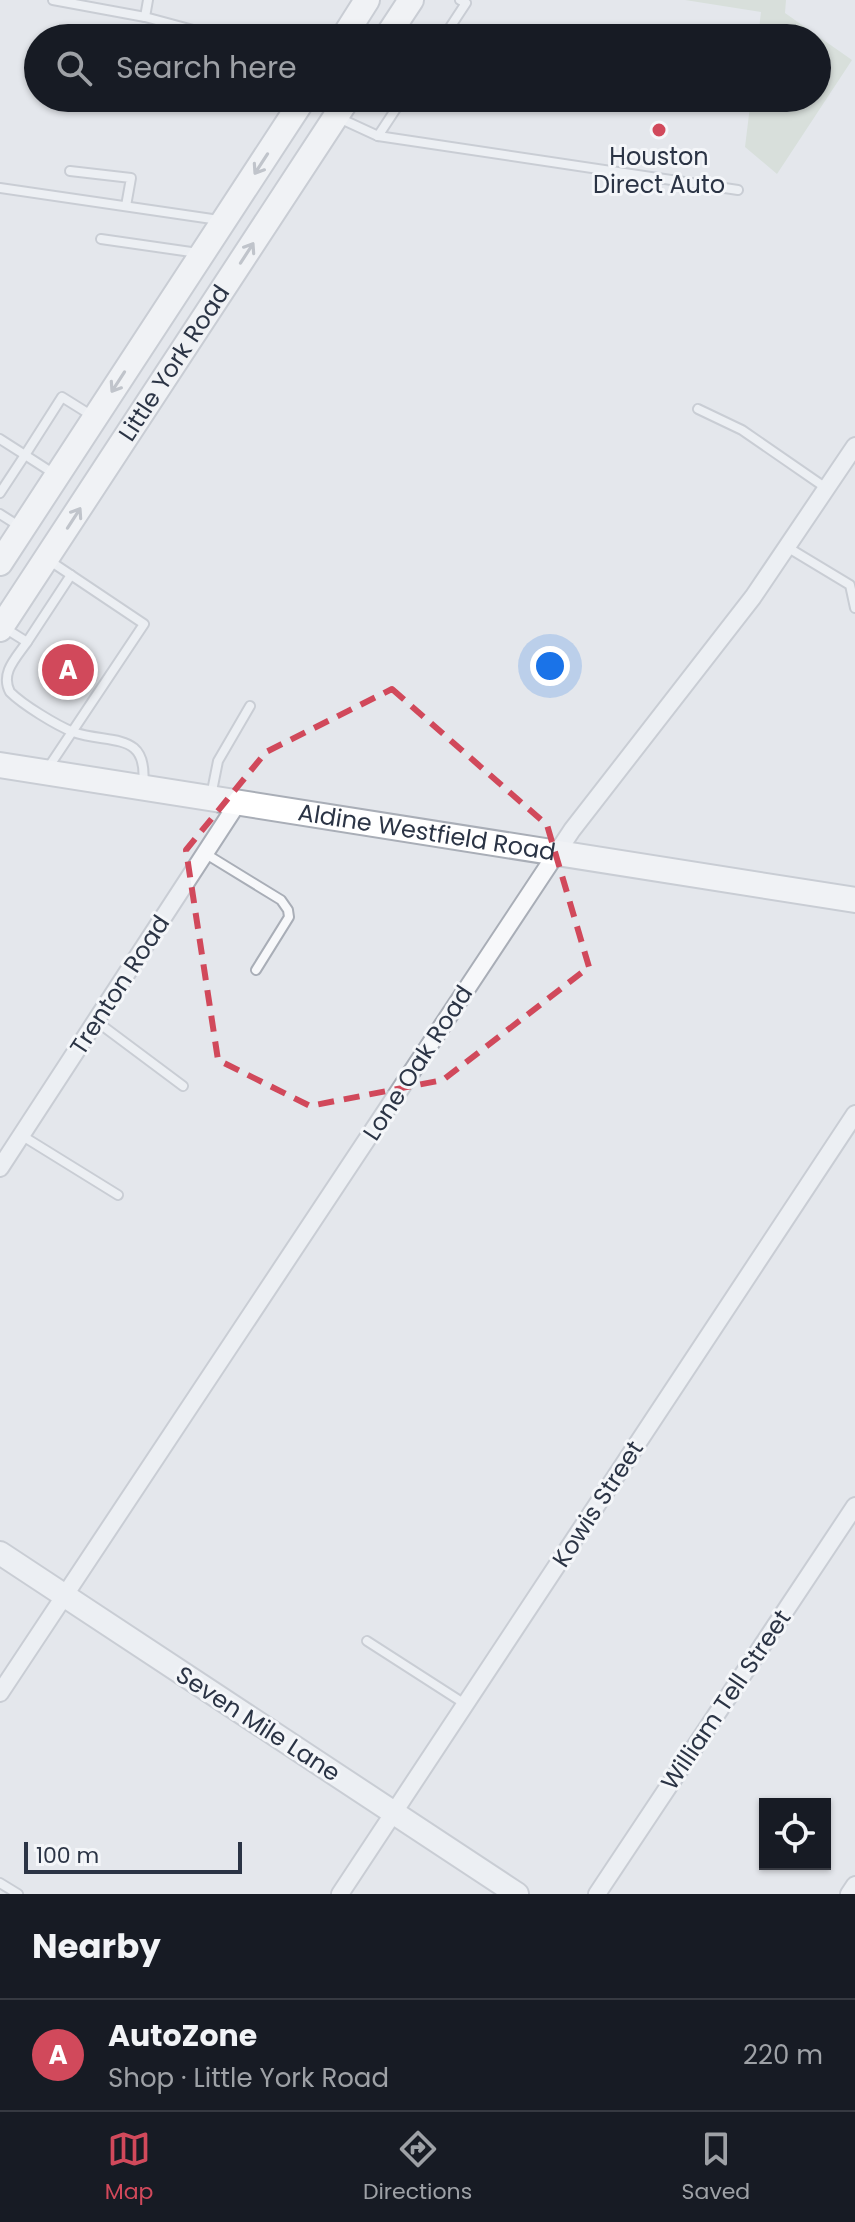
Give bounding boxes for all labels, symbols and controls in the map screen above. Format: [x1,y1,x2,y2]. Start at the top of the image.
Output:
search box [24,24,831,112]
icon: search [52,46,96,90]
text: Search here [116,46,297,89]
marker: Houston Direct Auto [650,121,668,139]
place label: Houston Direct Auto [593,140,725,201]
one-way arrow [252,153,269,175]
one-way arrow [239,243,255,265]
street label: Little York Road [111,278,237,447]
one-way arrow [110,370,126,393]
one-way arrow [66,507,82,529]
pin: A [42,640,94,700]
your location [530,646,570,686]
street label: Aldine Westfield Road [296,795,558,868]
street label: Trenton Road [62,908,177,1061]
street label: Lone Oak Road [355,979,480,1147]
street label: Kowis Street [544,1434,651,1573]
street label: William Tell Street [653,1603,798,1796]
street label: Seven Mile Lane [170,1658,347,1789]
map controls [759,1798,831,1870]
button: locate [759,1798,831,1870]
scale bar [24,1838,242,1874]
text: 100 m [36,1840,99,1871]
text: Nearby [32,1922,161,1970]
text: AutoZone [108,2014,257,2057]
text: A [48,2037,68,2073]
text: 220 m [743,2037,823,2073]
text: Shop · Little York Road [108,2060,389,2096]
tab: Map [105,2127,153,2208]
tab: Directions [363,2127,472,2208]
tab: Saved [682,2127,750,2208]

